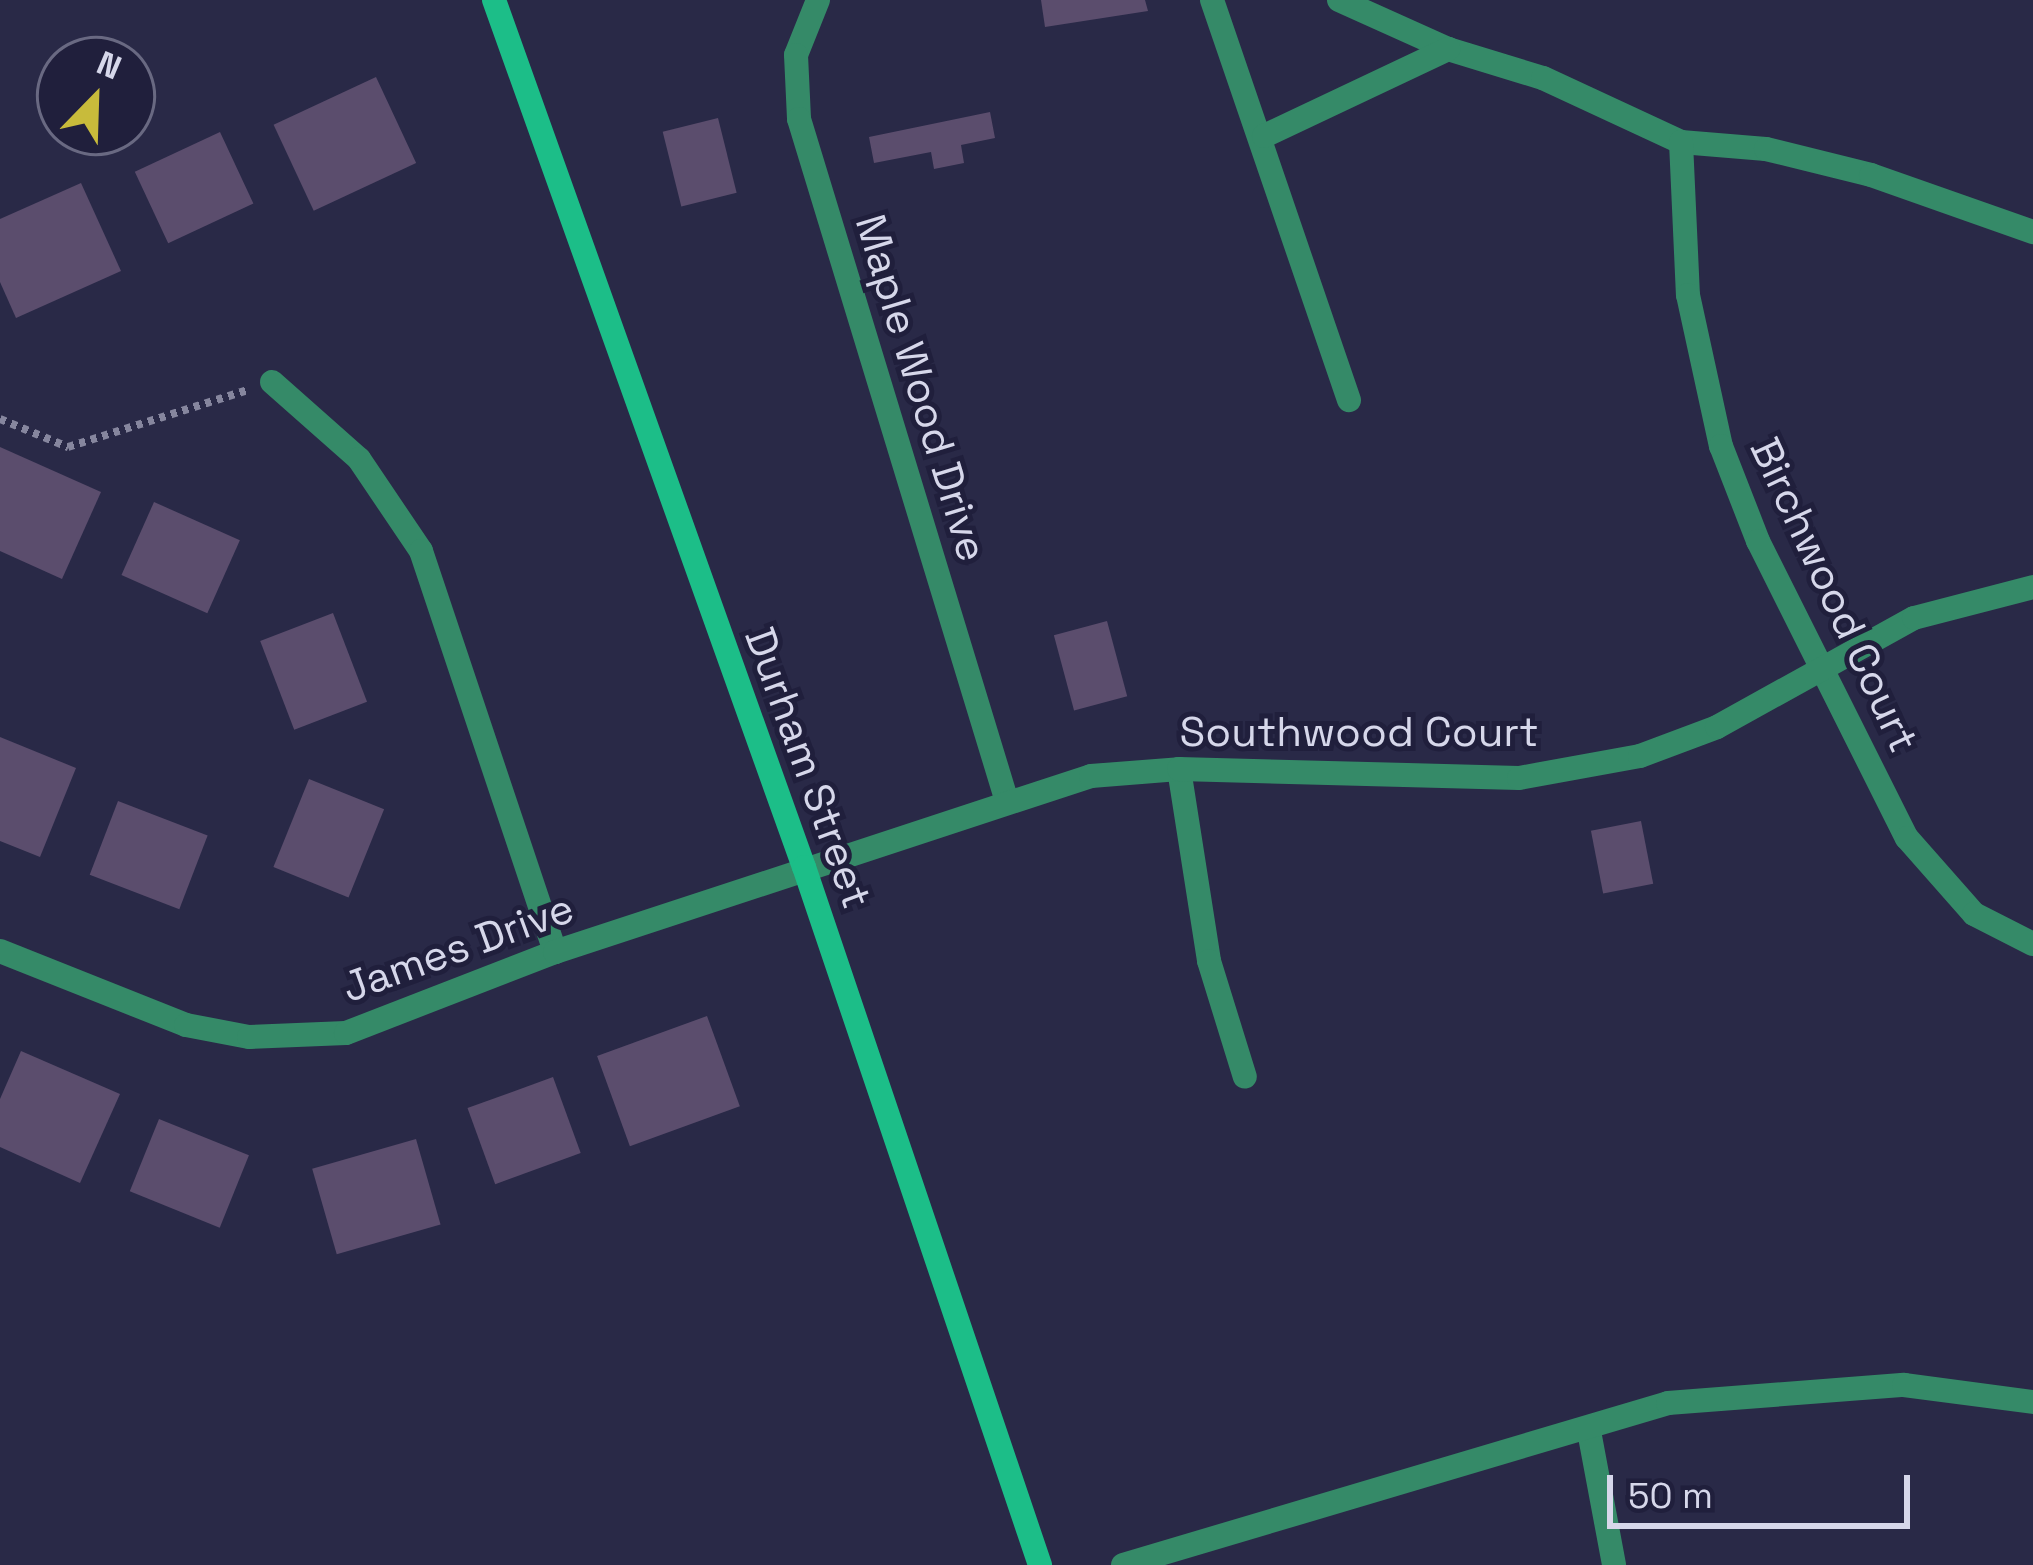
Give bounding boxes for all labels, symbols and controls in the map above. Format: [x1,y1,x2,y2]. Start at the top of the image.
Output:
north arrow [36,36,156,156]
text: N [91,42,127,89]
street label: Maple Wood Drive [844,208,998,568]
street label: Birchwood Court [1739,430,1929,760]
street label: Durham Street [734,621,882,915]
street label: Southwood Court [1179,707,1539,757]
street label: James Drive [335,883,581,1013]
scale bar [1613,1451,1916,1525]
text: 50 m [1628,1473,1713,1519]

